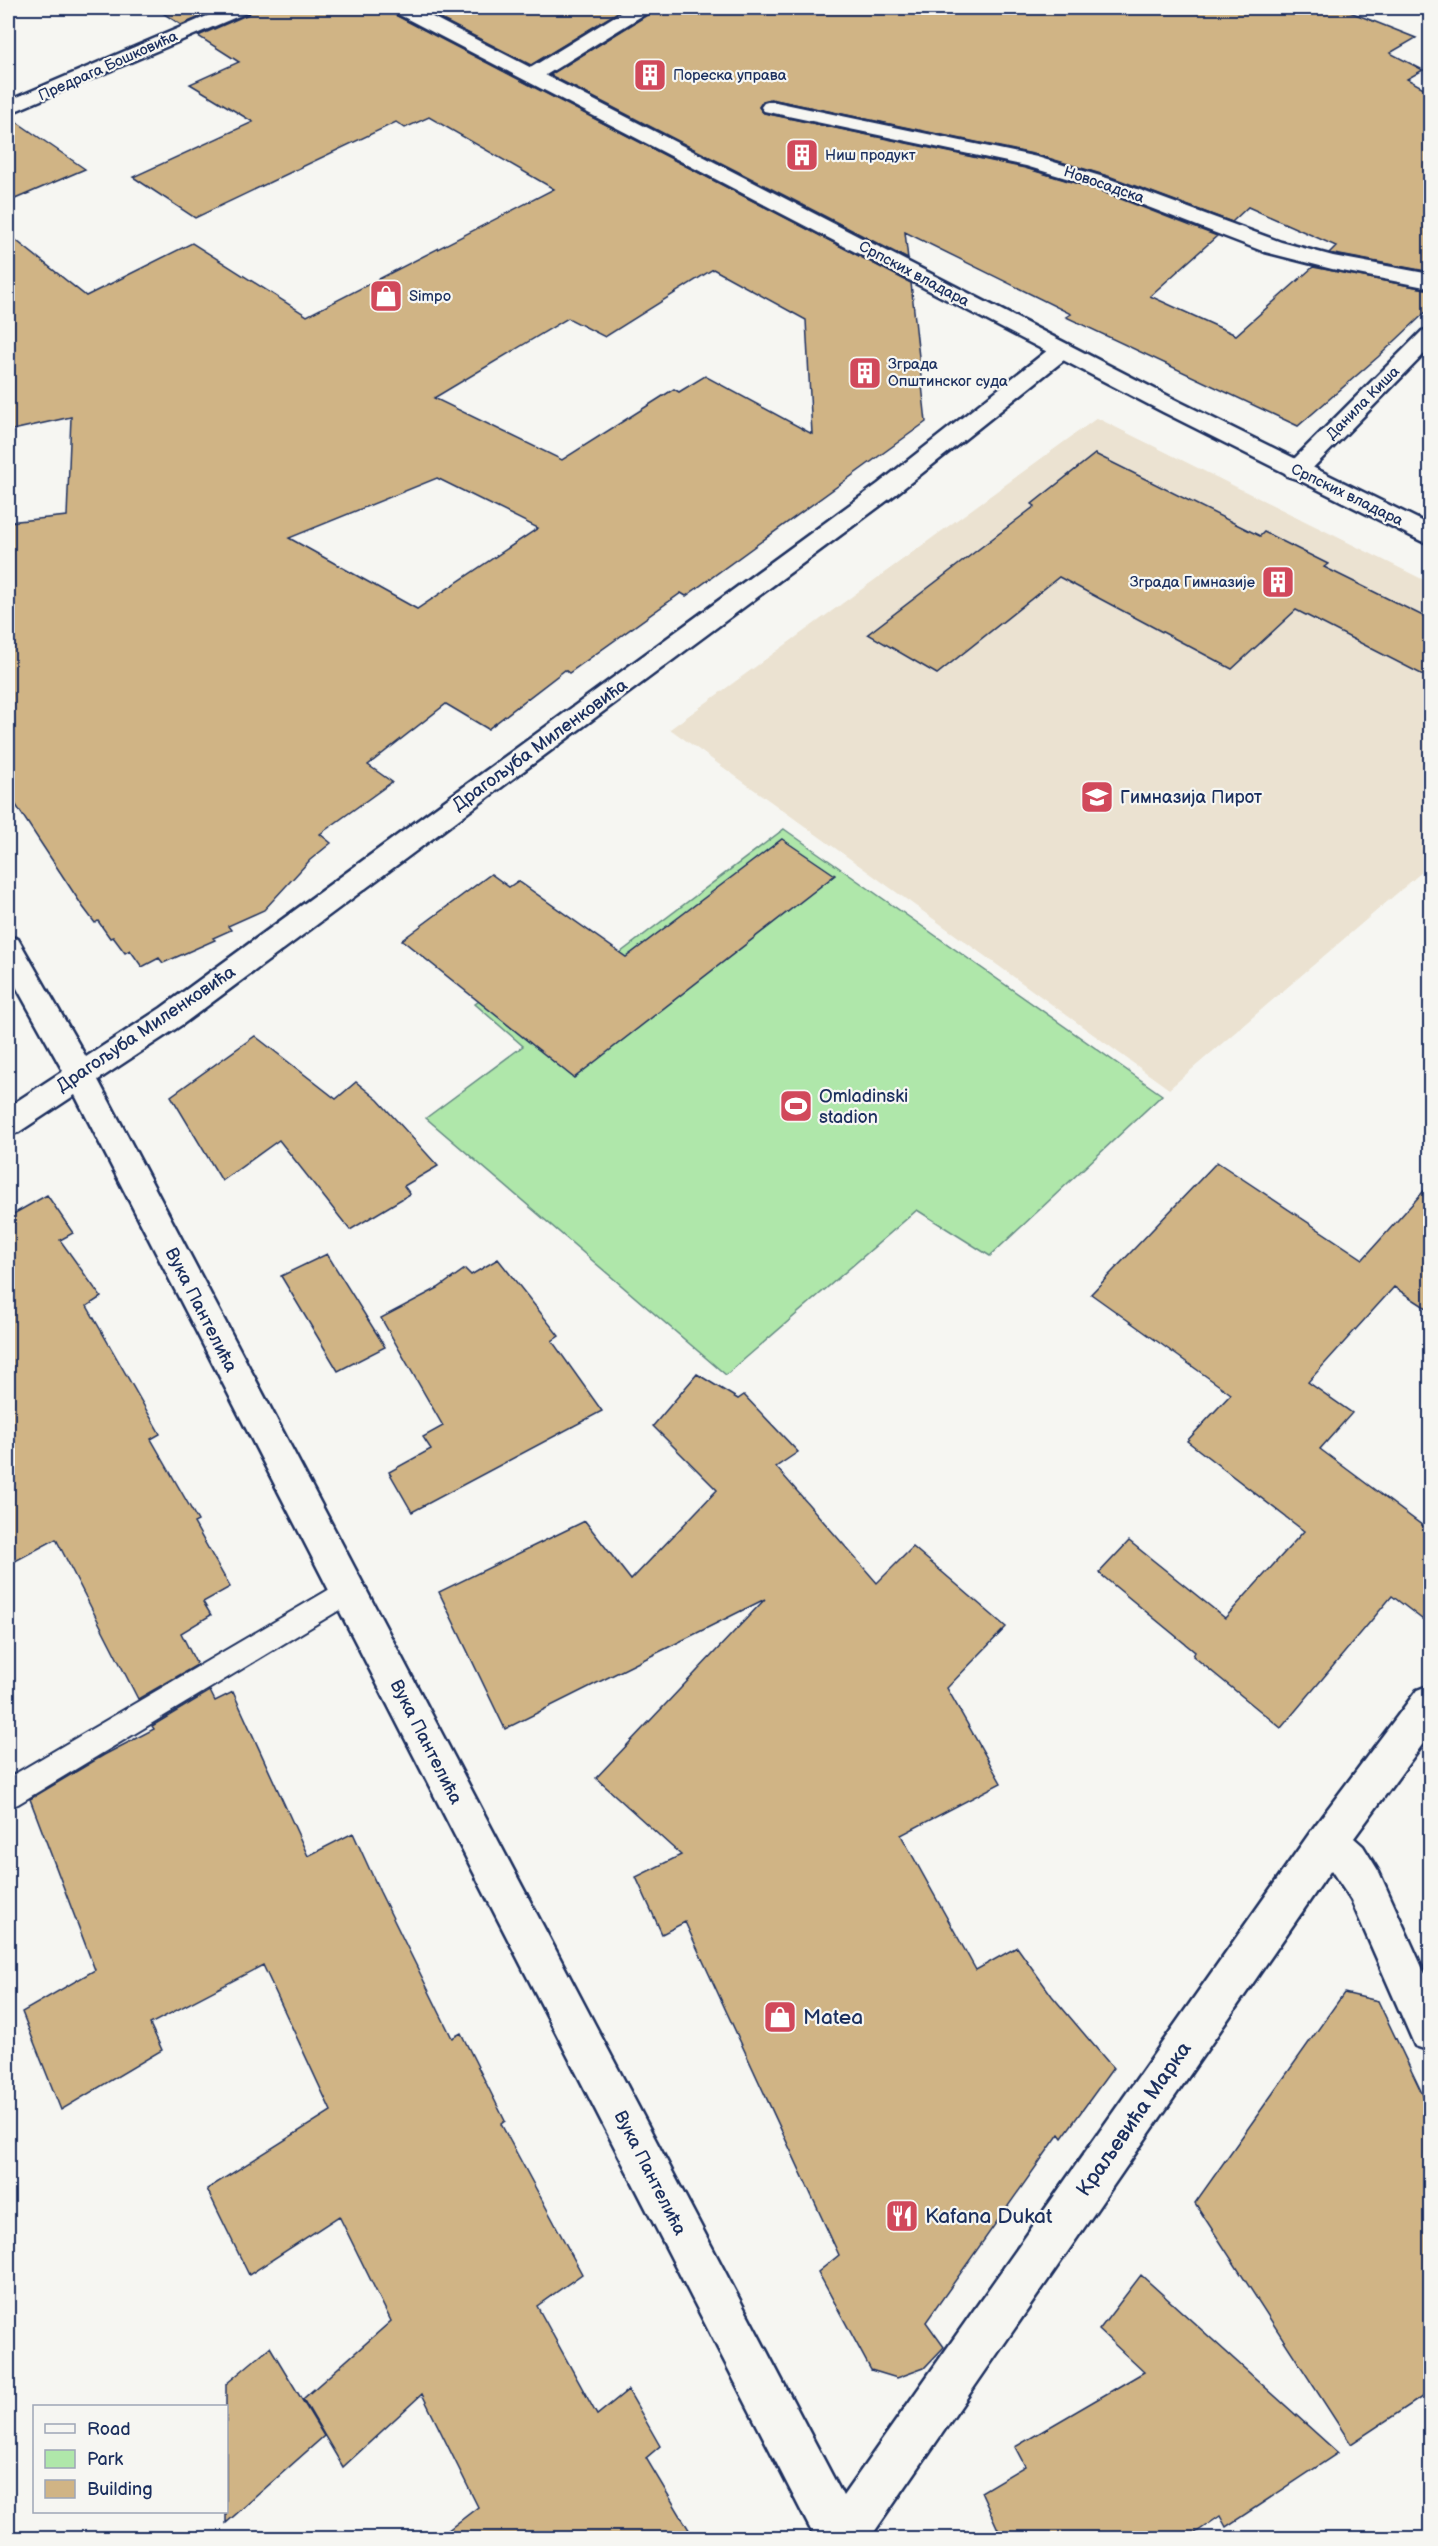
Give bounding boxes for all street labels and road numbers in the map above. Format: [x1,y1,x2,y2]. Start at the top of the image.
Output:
street label: Предрага Бошковића [35,27,181,105]
street label: Новосадска [1061,162,1147,208]
street label: Српских владара [856,237,973,311]
street label: Данила Киша [1322,362,1404,444]
street label: Српских владара [1288,460,1406,530]
street label: Драгољуба Миленковића [448,674,632,816]
street label: Драгољуба Миленковића [53,961,240,1097]
street label: Вука Пантелића [161,1244,242,1376]
street label: Вука Пантелића [386,1676,467,1808]
street label: Краљевића Марка [1071,2036,1197,2201]
street label: Вука Пантелића [610,2107,691,2239]

